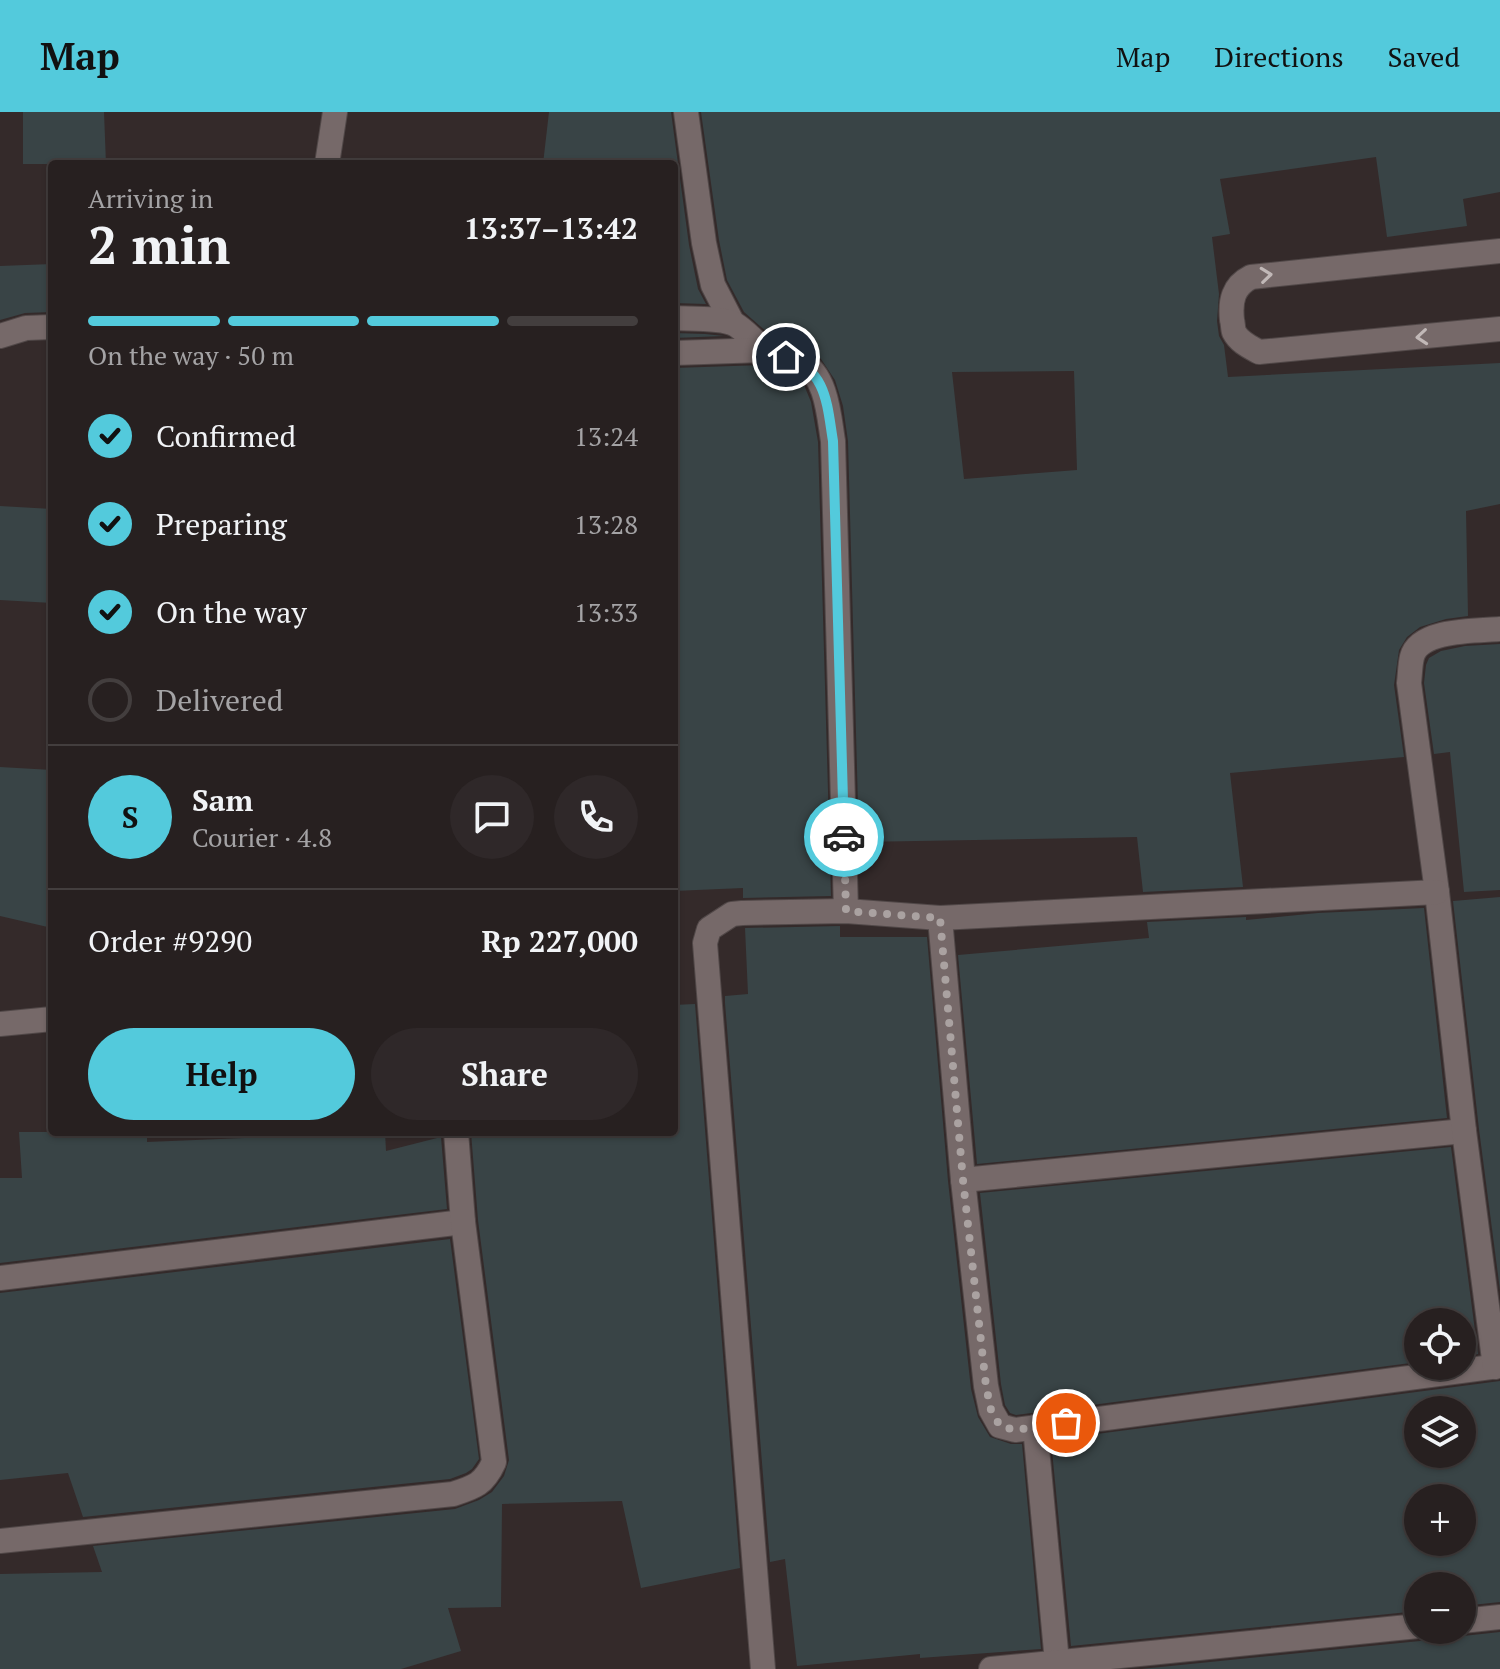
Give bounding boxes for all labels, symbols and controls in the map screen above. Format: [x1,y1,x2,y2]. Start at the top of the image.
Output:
text: Map [40,31,120,81]
text: Map [1116,38,1170,75]
text: Directions [1214,38,1344,75]
text: Saved [1388,38,1460,75]
text: Arriving in [88,181,213,215]
text: 13:37–13:42 [464,208,638,248]
text: 2 min [88,210,230,279]
one-way arrow [1260,267,1273,284]
pin [752,323,820,391]
one-way arrow [1415,328,1428,345]
icon: home [764,335,808,379]
text: On the way · 50 m [88,338,294,372]
icon: check [88,414,132,458]
text: Confirmed [156,416,296,456]
text: 13:24 [574,419,638,453]
icon: check [88,502,132,546]
text: Preparing [156,504,287,544]
text: 13:28 [574,507,638,541]
icon: check [88,590,132,634]
text: On the way [156,592,307,632]
text: 13:33 [574,595,638,629]
text: Delivered [156,680,283,720]
button: chat [450,775,534,859]
button: phone [554,775,638,859]
text: Sam [192,780,253,820]
text: S [122,797,138,837]
courier [804,797,884,877]
icon: car [822,815,866,859]
text: Courier · 4.8 [192,820,332,854]
text: Order #9290 [88,921,252,961]
text: Rp 227,000 [481,921,638,961]
button: Help [88,1028,355,1120]
button: Share [371,1028,638,1120]
map controls [1404,1308,1476,1644]
button: locate [1404,1308,1476,1380]
pin [1032,1389,1100,1457]
button: layers [1404,1396,1476,1468]
icon: bag [1044,1401,1088,1445]
button: + [1404,1484,1476,1556]
button: − [1404,1572,1476,1644]

